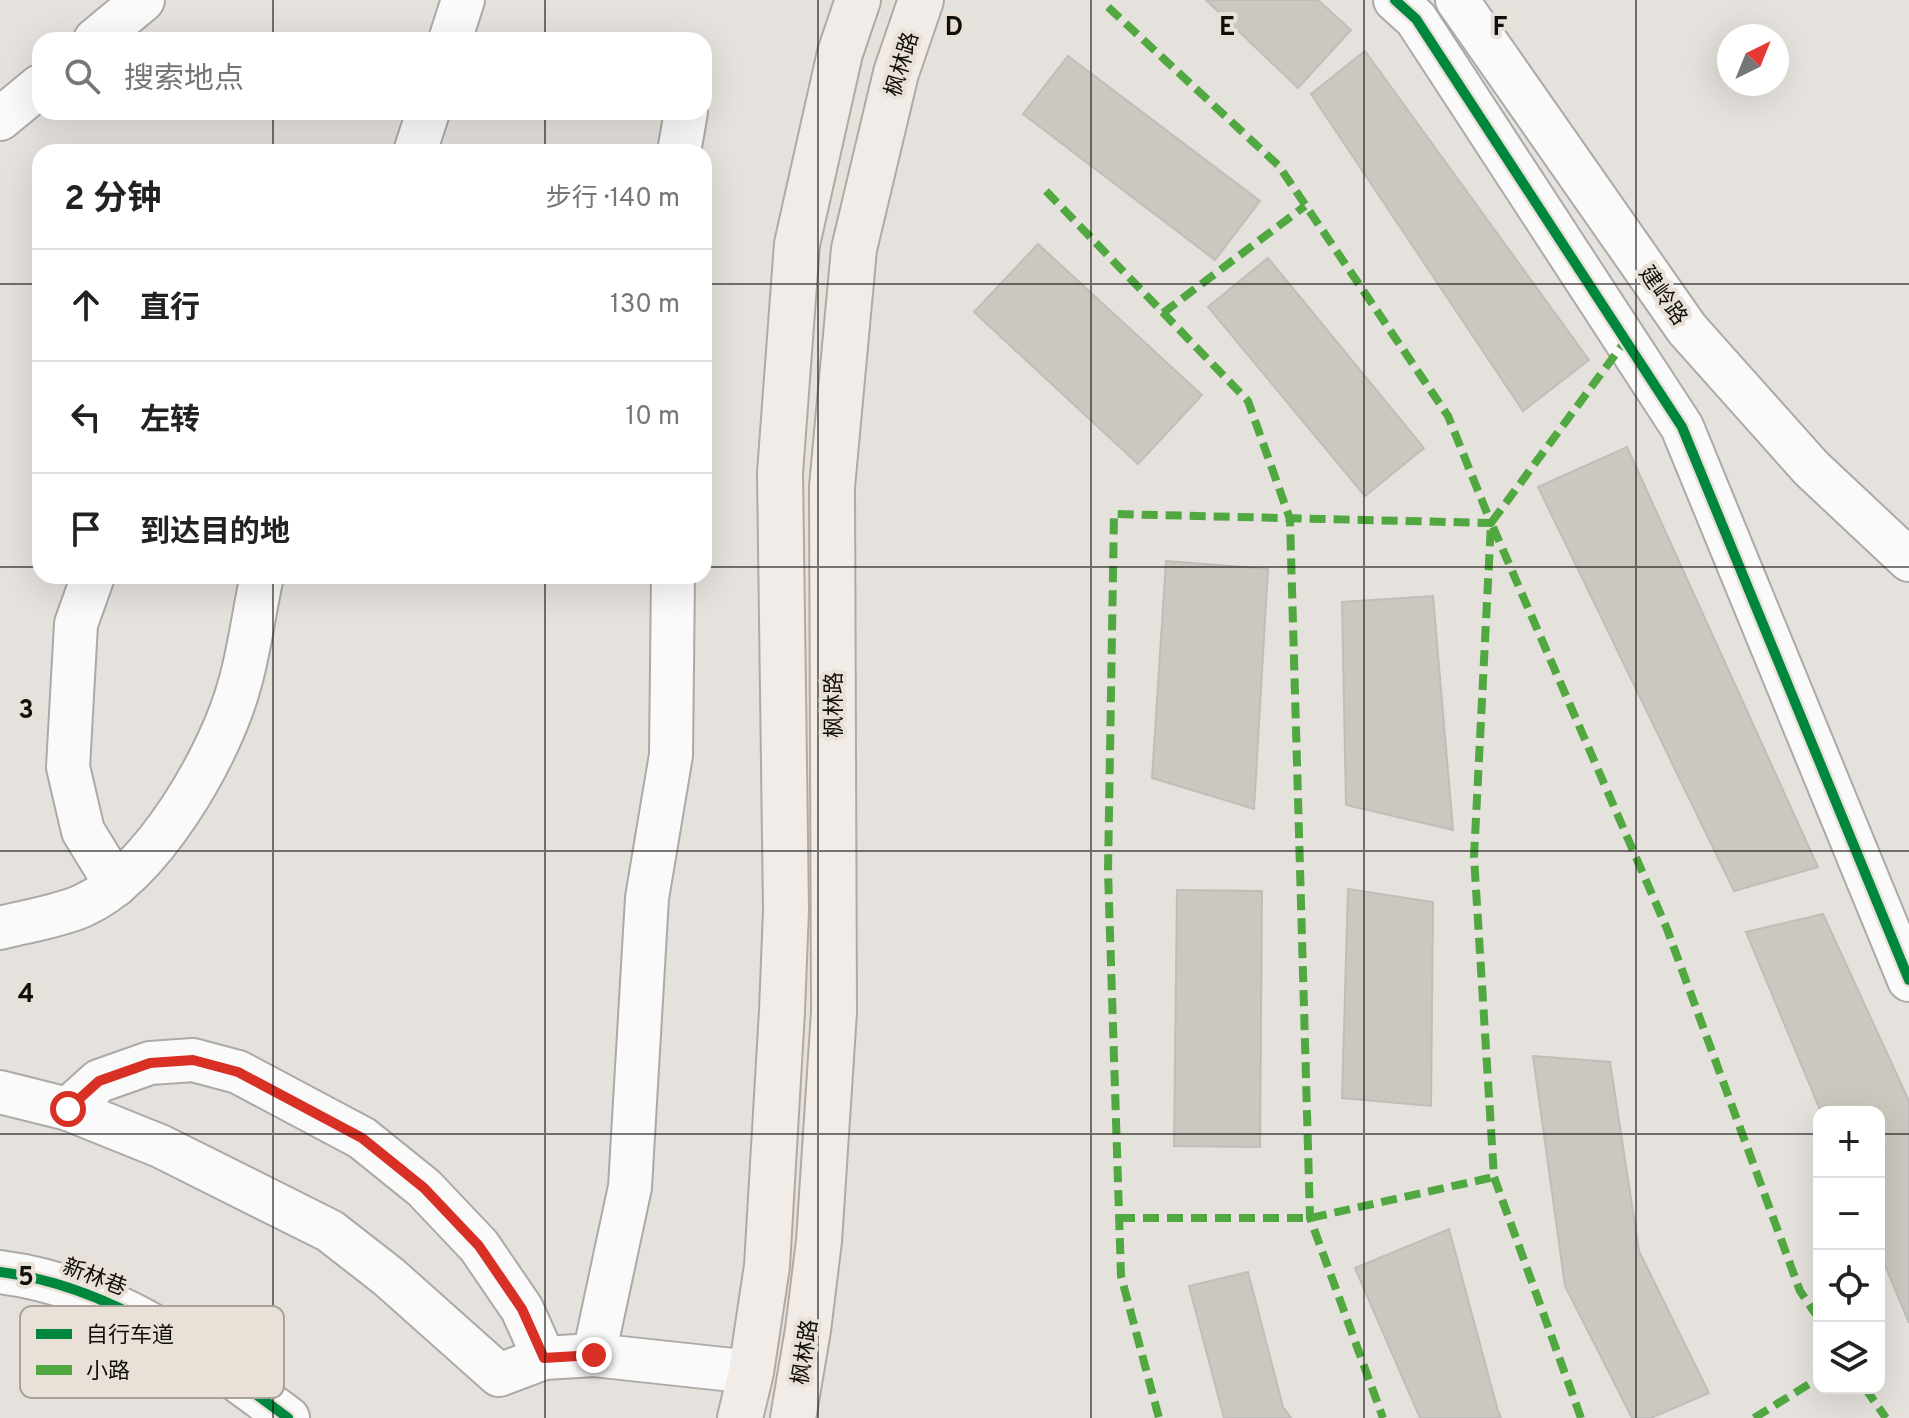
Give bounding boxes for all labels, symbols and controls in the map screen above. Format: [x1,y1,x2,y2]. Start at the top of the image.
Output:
text: D [945,12,963,45]
text: E [1219,12,1235,45]
text: F [1493,12,1508,45]
north arrow [1717,24,1789,96]
street label: 枫林路 [881,29,926,100]
search box [32,32,712,120]
icon: search [60,54,104,98]
text: 搜索地点 [124,62,244,99]
text: 2 分钟 [64,179,161,222]
text: 步行 · 140 m [546,183,680,216]
street label: 建岭路 [1632,262,1692,331]
icon: ahead [64,283,108,327]
text: 130 m [610,289,680,322]
text: 直行 [140,291,200,328]
icon: left [64,395,108,439]
text: 10 m [625,401,680,434]
text: 左转 [140,403,200,440]
icon: arrive [64,507,108,551]
text: 到达目的地 [140,515,290,552]
street label: 枫林路 [822,672,849,738]
text: 3 [18,695,34,728]
text: 4 [18,979,34,1012]
route start [50,1091,86,1127]
map controls [1813,1106,1885,1394]
button: + [1813,1106,1885,1178]
button: − [1813,1178,1885,1250]
button: locate [1813,1250,1885,1322]
street label: 新林巷 [58,1254,130,1303]
text: 5 [18,1262,34,1295]
legend [20,1306,284,1398]
street label: 枫林路 [788,1318,825,1387]
button: layers [1813,1322,1885,1394]
text: 自行车道 [86,1323,174,1350]
route end [576,1337,612,1373]
text: 小路 [86,1359,130,1386]

